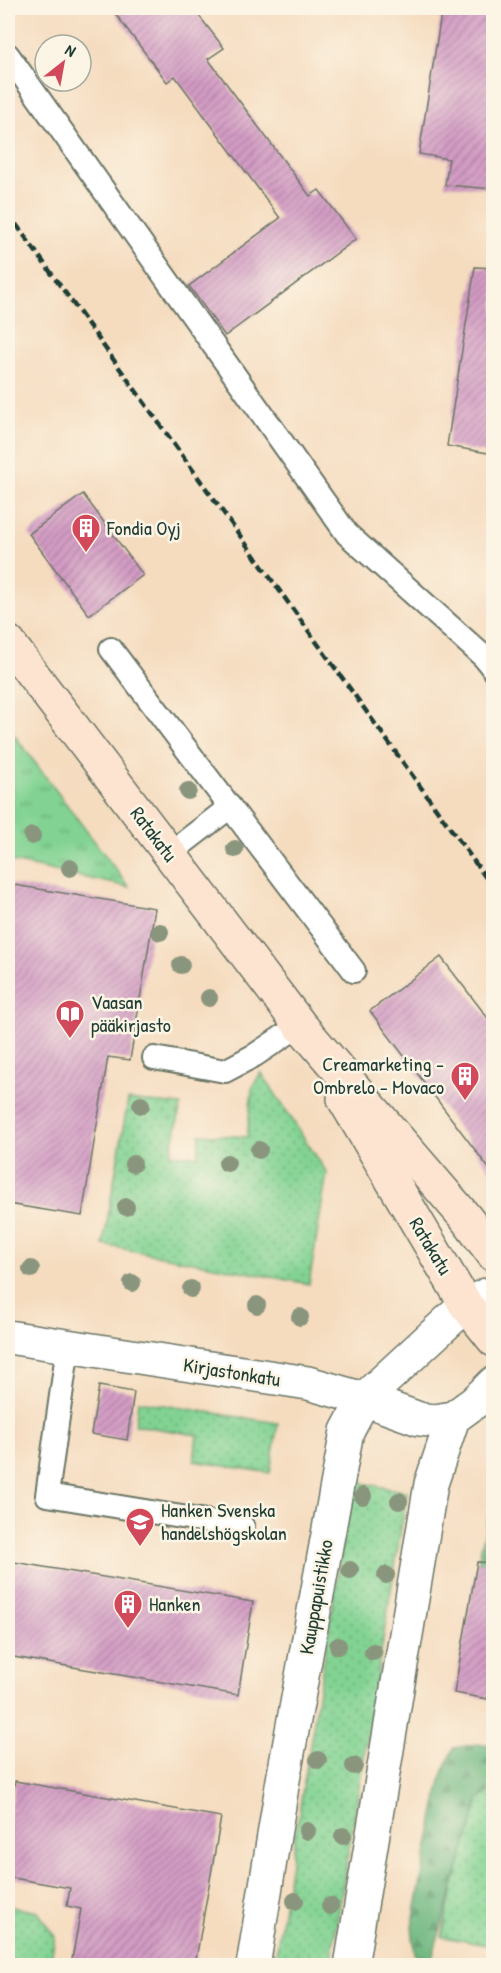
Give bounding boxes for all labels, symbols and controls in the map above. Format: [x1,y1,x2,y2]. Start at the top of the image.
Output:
north arrow [33,33,93,93]
text: N [61,39,80,62]
building icon: Fondia Oyj [70,512,102,554]
place label: Fondia Oyj [106,514,181,541]
street label: Ratakatu [125,801,184,867]
place label: Vaasan pääkirjasto [91,988,171,1038]
library icon: Vaasan pääkirjasto [54,998,86,1040]
place label: Creamarketing - Ombrelo - Movaco [313,1050,444,1100]
building icon: Creamarketing - Ombrelo - Movaco [449,1060,481,1102]
street label: Ratakatu [404,1212,459,1280]
street label: Kirjastonkatu [182,1351,283,1392]
place label: Hanken Svenska handelshögskolan [161,1496,287,1546]
school or university icon: Hanken Svenska handelshögskolan [124,1506,156,1548]
street label: Kauppapuistikko [292,1537,339,1656]
building icon: Hanken [112,1588,144,1630]
place label: Hanken [149,1590,201,1617]

